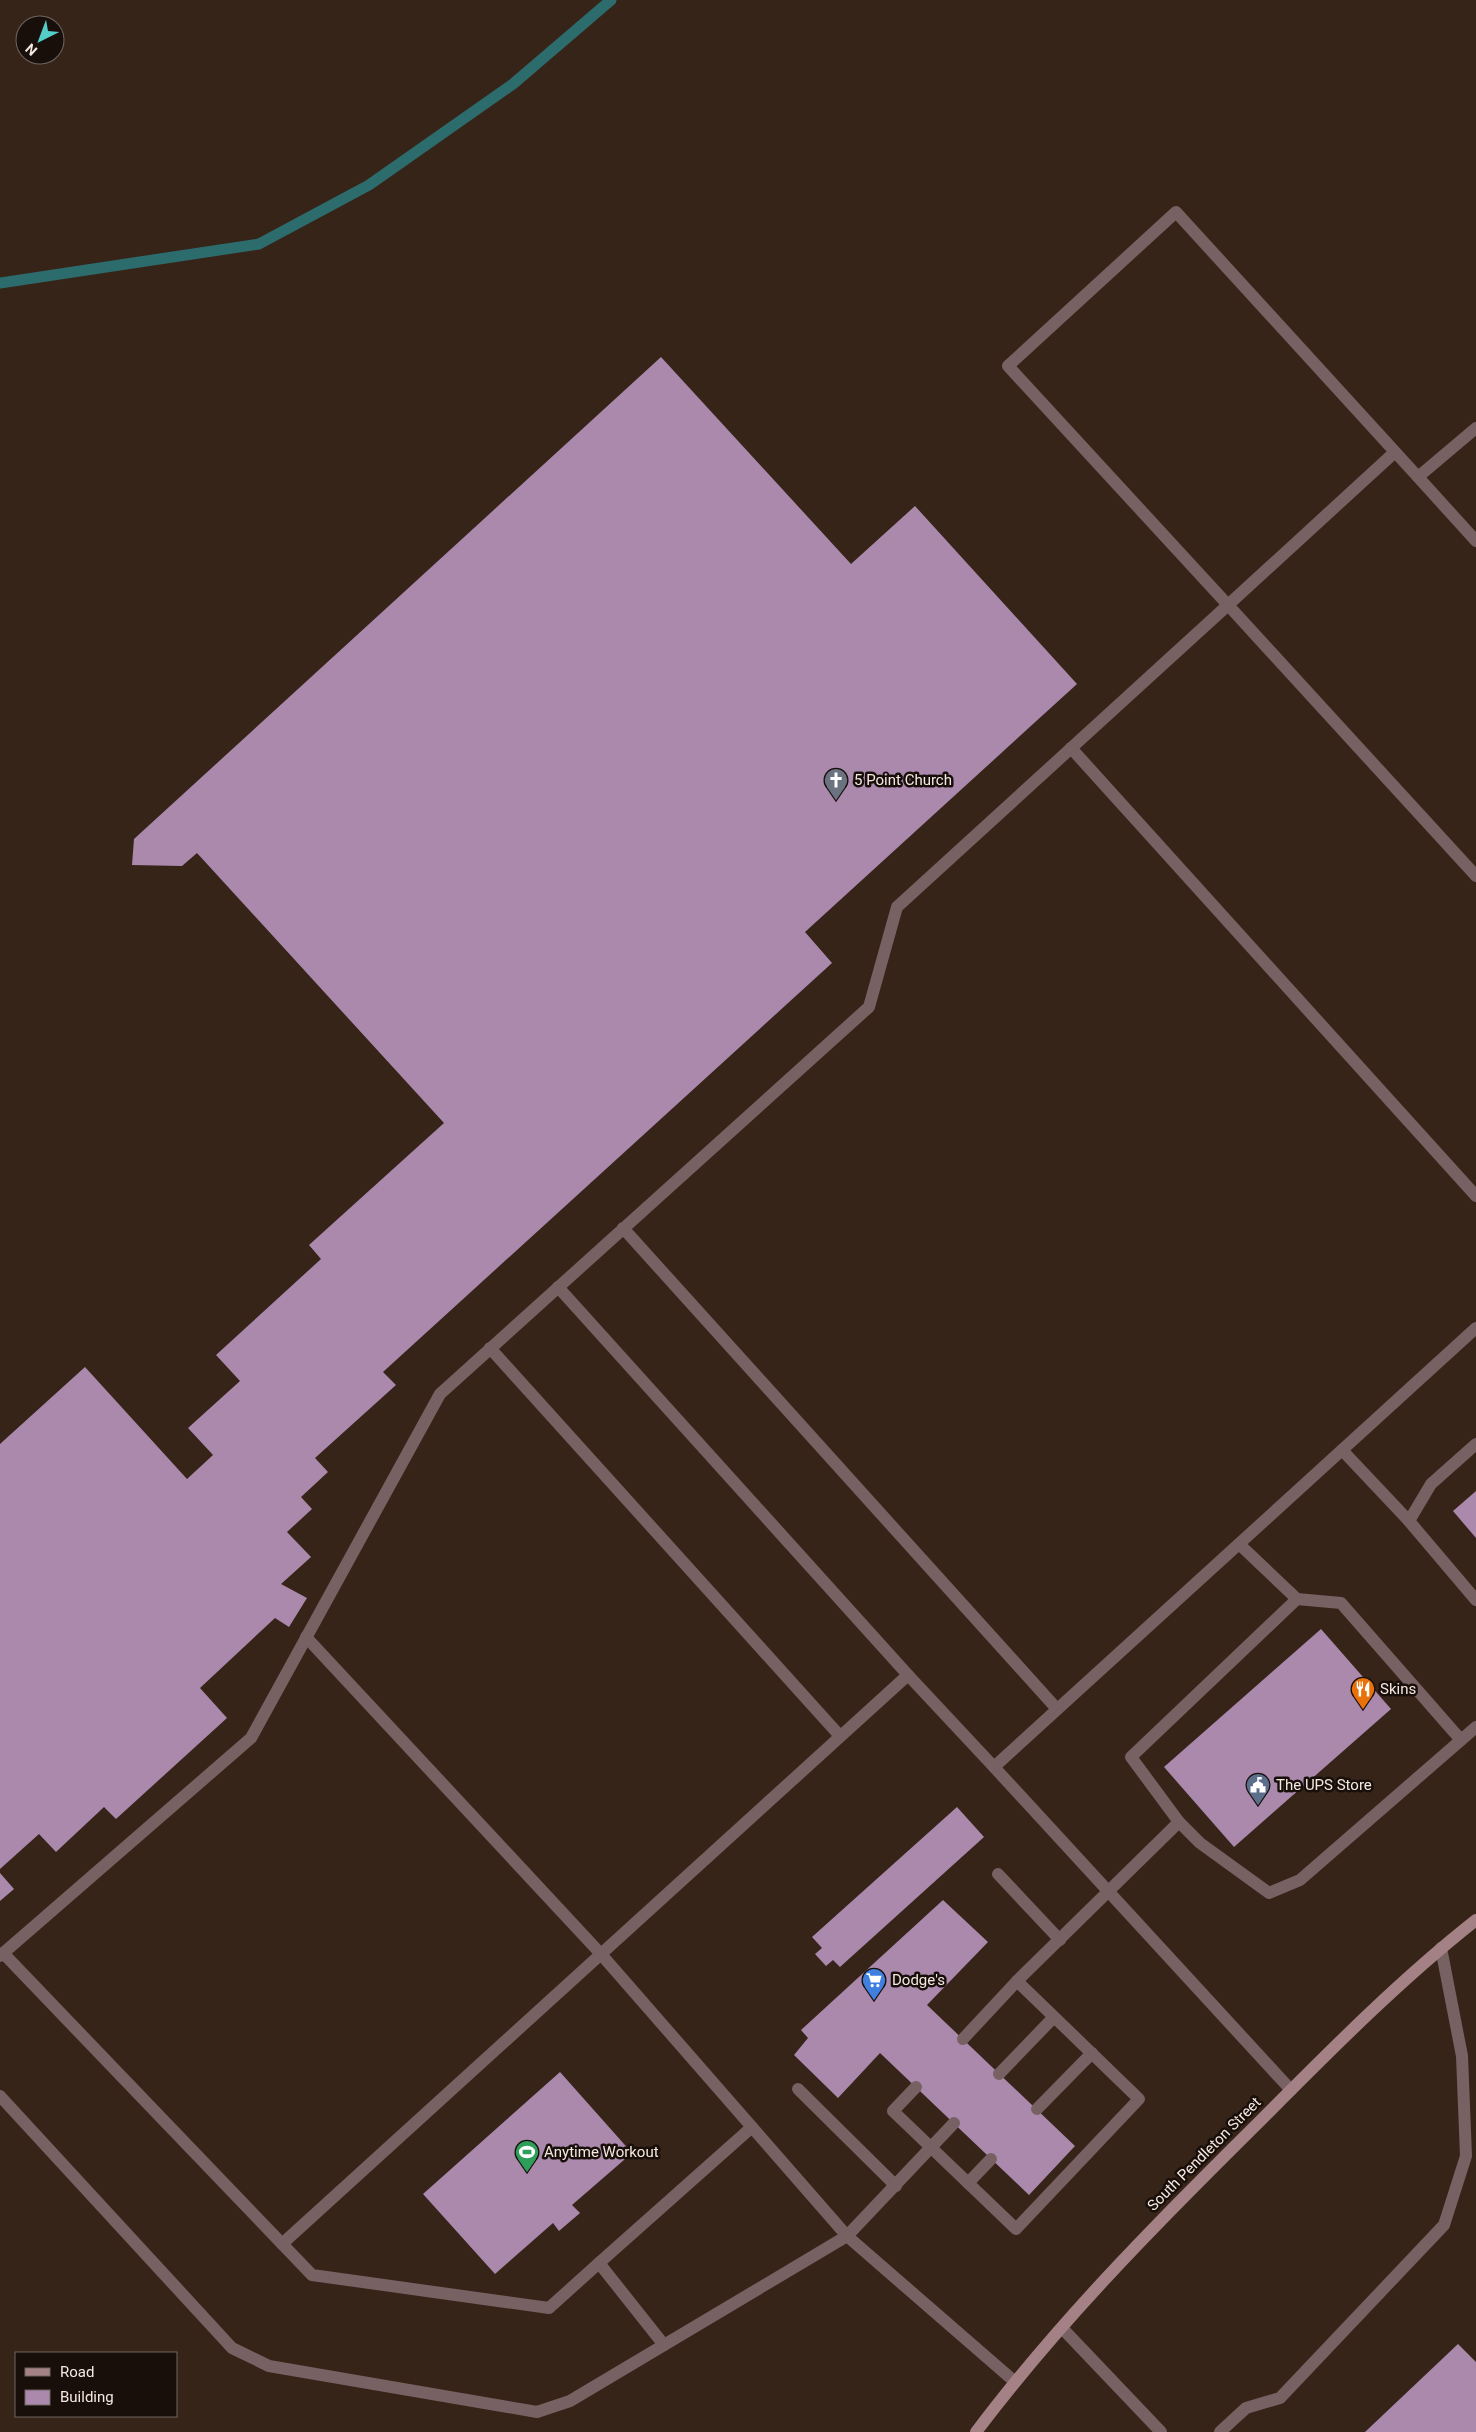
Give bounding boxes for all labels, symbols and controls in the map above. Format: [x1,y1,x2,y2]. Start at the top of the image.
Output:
north arrow [15,15,65,65]
text: N [22,40,40,59]
church icon: 5 Point Church [823,767,849,801]
place label: 5 Point Church [854,771,952,789]
restaurant icon: Skins [1350,1676,1376,1710]
place label: Skins [1380,1680,1416,1698]
public building icon: The UPS Store [1245,1772,1271,1806]
place label: The UPS Store [1276,1776,1372,1794]
supermarket icon: Dodge's [861,1967,887,2001]
place label: Dodge's [892,1971,945,1989]
street label: South Pendleton Street [1143,2093,1265,2215]
sports icon: Anytime Workout [514,2139,540,2173]
place label: Anytime Workout [544,2143,659,2161]
legend [15,2352,178,2417]
text: Road [60,2363,94,2381]
text: Building [60,2388,114,2406]

